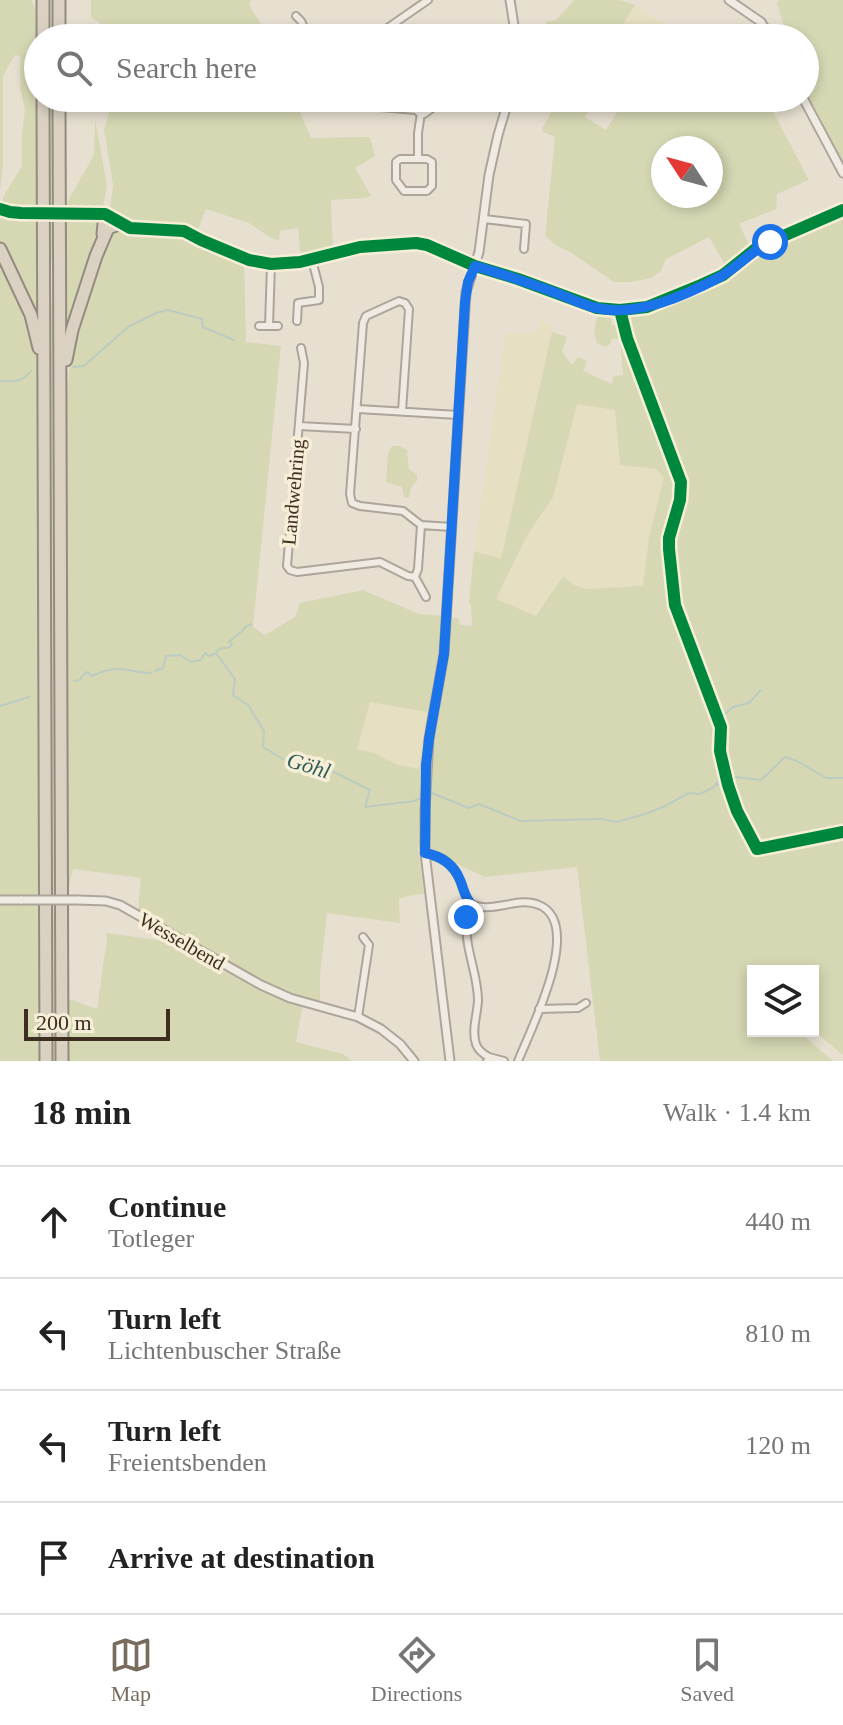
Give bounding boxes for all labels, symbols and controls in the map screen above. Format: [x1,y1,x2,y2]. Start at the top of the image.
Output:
search box [24,24,819,112]
icon: search [52,46,96,90]
text: Search here [116,51,257,84]
north arrow [651,136,723,208]
route start [752,224,788,260]
street label: Landwehring [277,438,310,546]
water label: Göhl [284,747,334,784]
route end [448,899,484,935]
street label: Wesselbend [135,908,229,974]
map controls [747,965,819,1037]
button: layers [747,965,819,1037]
scale bar [24,1005,170,1041]
text: 200 m [36,1010,92,1035]
text: 18 min [32,1094,131,1131]
text: Walk · 1.4 km [663,1098,811,1127]
text: Continue [108,1190,226,1223]
icon: ahead [32,1200,76,1244]
text: 440 m [745,1207,811,1236]
text: Totleger [108,1224,194,1253]
text: Turn left [108,1302,221,1335]
icon: left [32,1312,76,1356]
text: 810 m [745,1319,811,1348]
text: Lichtenbuscher Straße [108,1336,341,1365]
text: Turn left [108,1414,221,1447]
icon: left [32,1424,76,1468]
text: 120 m [745,1431,811,1460]
text: Freientsbenden [108,1448,267,1477]
icon: arrive [32,1536,76,1580]
text: Arrive at destination [108,1541,375,1574]
tab: Map [109,1633,153,1707]
tab: Directions [371,1633,462,1707]
tab: Saved [680,1633,734,1707]

